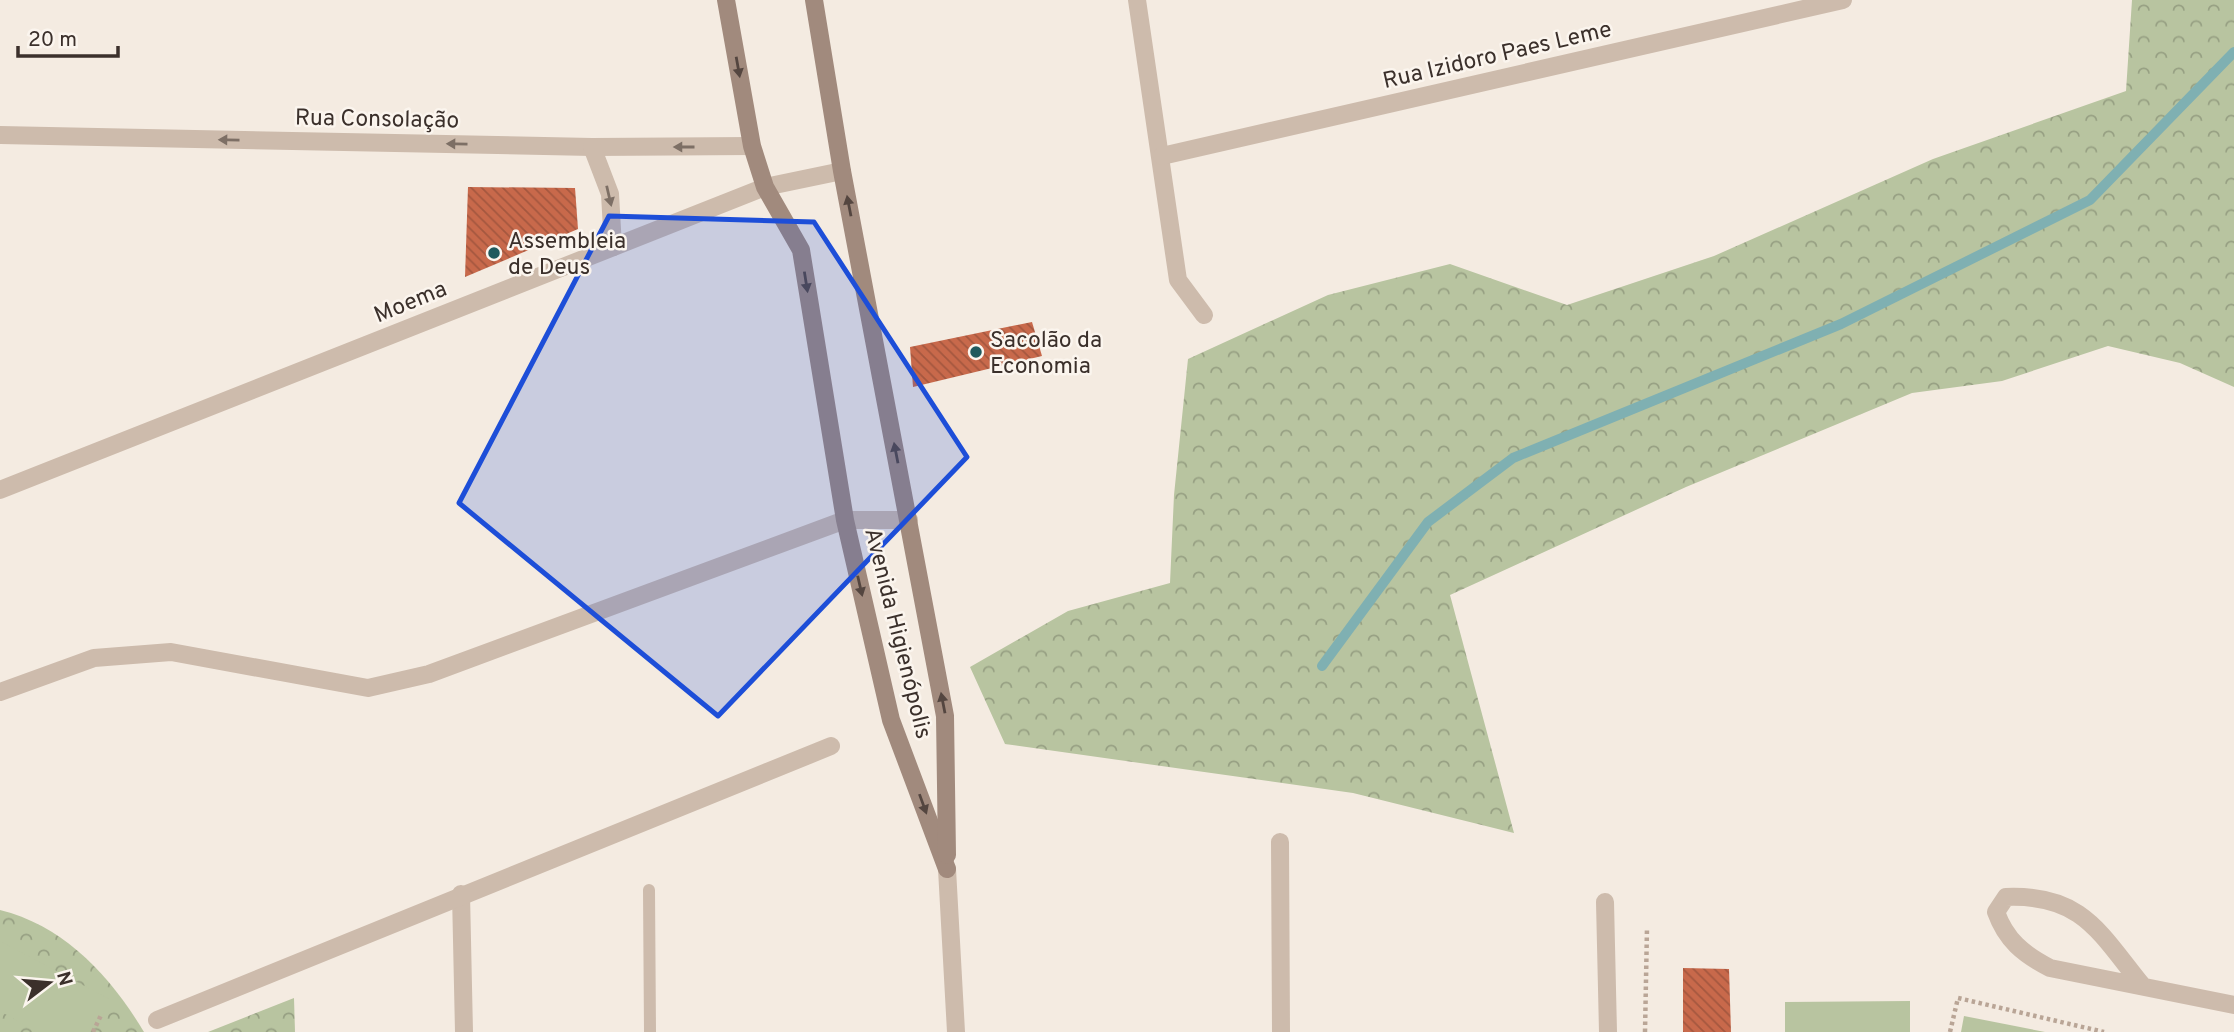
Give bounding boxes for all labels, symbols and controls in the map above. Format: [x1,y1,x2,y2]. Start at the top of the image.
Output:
scale bar [18,14,117,58]
street label: Rua Izidoro Paes Leme [1380,16,1615,97]
text: 20 m [28,27,77,54]
one-way arrow [733,56,744,78]
street label: Rua Consolação [295,105,459,136]
one-way arrow [218,134,240,145]
one-way arrow [445,139,467,150]
one-way arrow [673,141,695,153]
one-way arrow [603,185,614,207]
one-way arrow [843,195,854,217]
place label: Assembleia de Deus [508,228,626,283]
marker: Assembleia de Deus [486,245,502,261]
one-way arrow [801,271,812,293]
street label: Moema [370,276,452,331]
place label: Sacolão da Economia [990,327,1102,382]
marker: Sacolão da Economia [968,344,984,360]
one-way arrow [890,442,901,464]
street label: Avenida Higienópolis [856,525,937,742]
one-way arrow [855,575,866,597]
one-way arrow [937,692,948,714]
one-way arrow [917,794,928,815]
north arrow [14,948,84,1018]
text: N [50,969,77,989]

